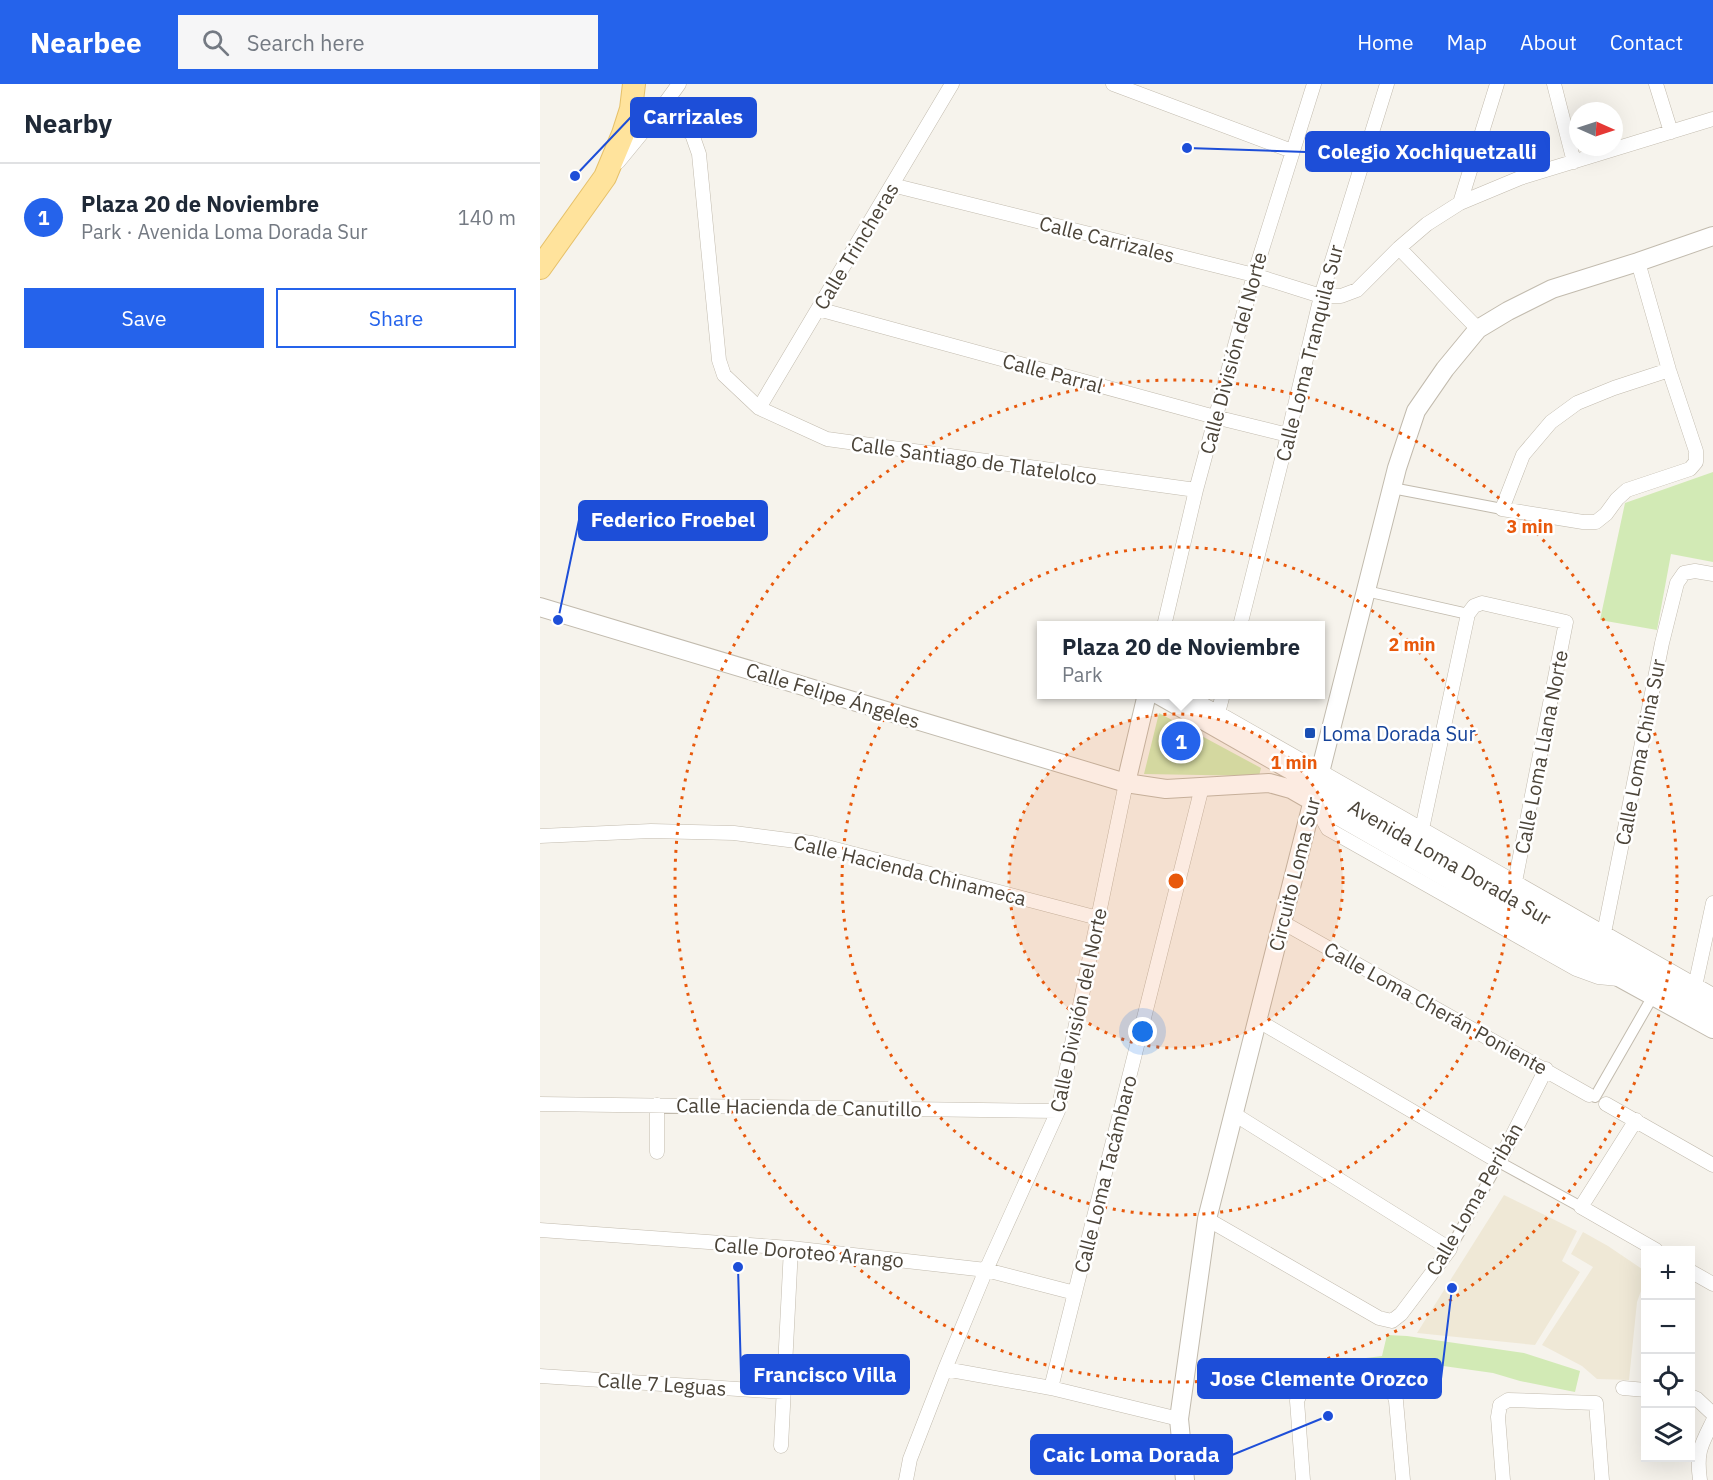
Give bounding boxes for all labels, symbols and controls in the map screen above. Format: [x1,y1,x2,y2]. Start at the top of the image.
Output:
search box [178,15,598,69]
text: Nearbee [30,24,142,61]
icon: search [199,26,232,59]
text: Search here [247,28,365,57]
text: Home [1357,28,1414,56]
text: Map [1447,28,1487,56]
text: About [1520,28,1577,56]
text: Contact [1610,28,1683,56]
callout: Carrizales [631,98,756,137]
text: Carrizales [643,102,743,130]
north arrow [1569,102,1623,156]
text: Nearby [24,106,112,140]
callout: Colegio Xochiquetzalli [1306,132,1549,171]
text: Colegio Xochiquetzalli [1317,137,1537,165]
street label: Calle Trincheras [807,177,905,315]
text: Plaza 20 de Noviembre [81,189,319,218]
text: 1 [38,204,50,231]
text: 140 m [458,204,516,231]
street label: Calle Carrizales [1037,209,1177,269]
text: Park · Avenida Loma Dorada Sur [81,218,368,245]
street label: Calle Loma Tranquila Sur [1269,242,1349,464]
street label: Calle División del Norte [1193,249,1273,457]
button: Save [24,288,264,348]
button: Share [276,288,516,348]
street label: Calle Parral [1000,347,1106,399]
street label: Calle Santiago de Tlatelolco [849,429,1099,491]
callout: Federico Froebel [579,501,767,540]
text: Federico Froebel [591,505,755,533]
text: 3 min [1506,515,1554,538]
popup [1037,621,1325,699]
text: Plaza 20 de Noviembre [1062,632,1300,661]
text: 2 min [1388,633,1436,656]
street label: Calle Loma Llana Norte [1508,648,1574,856]
street label: Calle Felipe Ángeles [743,656,923,734]
street label: Calle Loma China Sur [1609,656,1671,848]
text: Park [1062,661,1102,688]
pin: 1 [1162,718,1200,764]
place label: Loma Dorada Sur [1322,720,1476,747]
marker: Loma Dorada Sur [1303,726,1317,740]
text: 1 min [1270,751,1318,774]
street label: Avenida Loma Dorada Sur [1344,793,1556,931]
street label: Circuito Loma Sur [1262,794,1326,954]
street label: Calle Hacienda Chinameca [791,828,1029,912]
centre of rings [1166,871,1186,891]
street label: Calle División del Norte [1043,905,1113,1115]
street label: Calle Loma Cherán Poniente [1319,935,1553,1081]
your location [1128,1017,1157,1046]
street label: Calle Loma Tacámbaro [1067,1072,1143,1276]
street label: Calle Hacienda de Canutillo [676,1091,922,1123]
street label: Calle Loma Peribán [1419,1118,1529,1280]
street label: Calle Doroteo Arango [713,1230,905,1274]
map controls [1641,1246,1695,1462]
button: + [1641,1246,1695,1300]
button: − [1641,1300,1695,1354]
button: locate [1641,1354,1695,1408]
callout: Francisco Villa [741,1355,909,1394]
callout: Jose Clemente Orozco [1198,1359,1441,1398]
text: Francisco Villa [753,1360,897,1388]
text: Jose Clemente Orozco [1210,1364,1429,1392]
street label: Calle 7 Leguas [597,1366,727,1402]
button: layers [1641,1408,1695,1462]
callout: Caic Loma Dorada [1031,1435,1232,1474]
text: Caic Loma Dorada [1042,1440,1220,1468]

